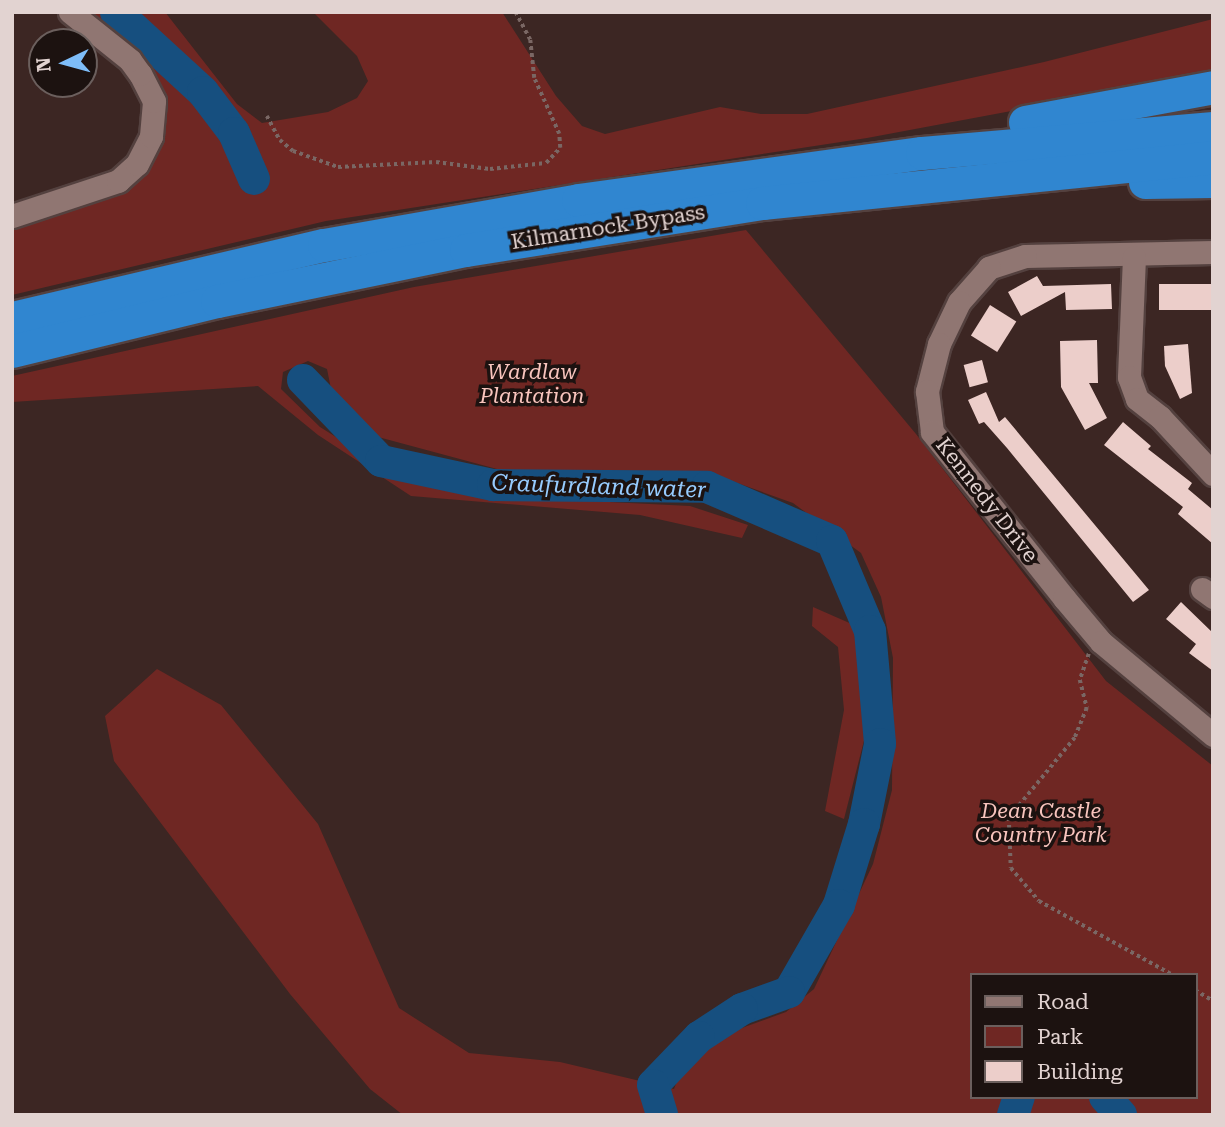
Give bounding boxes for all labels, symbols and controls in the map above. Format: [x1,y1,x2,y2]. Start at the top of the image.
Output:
north arrow [28,28,98,98]
text: N [31,56,56,73]
street label: Kilmarnock Bypass [509,199,707,255]
park label: Wardlaw Plantation [479,359,585,409]
street label: Kennedy Drive [931,433,1043,567]
water label: Craufurdland water [491,469,707,505]
park label: Dean Castle Country Park [975,798,1107,848]
legend [970,973,1197,1099]
text: Road [1037,990,1089,1014]
text: Park [1037,1025,1083,1049]
text: Building [1037,1060,1123,1084]

